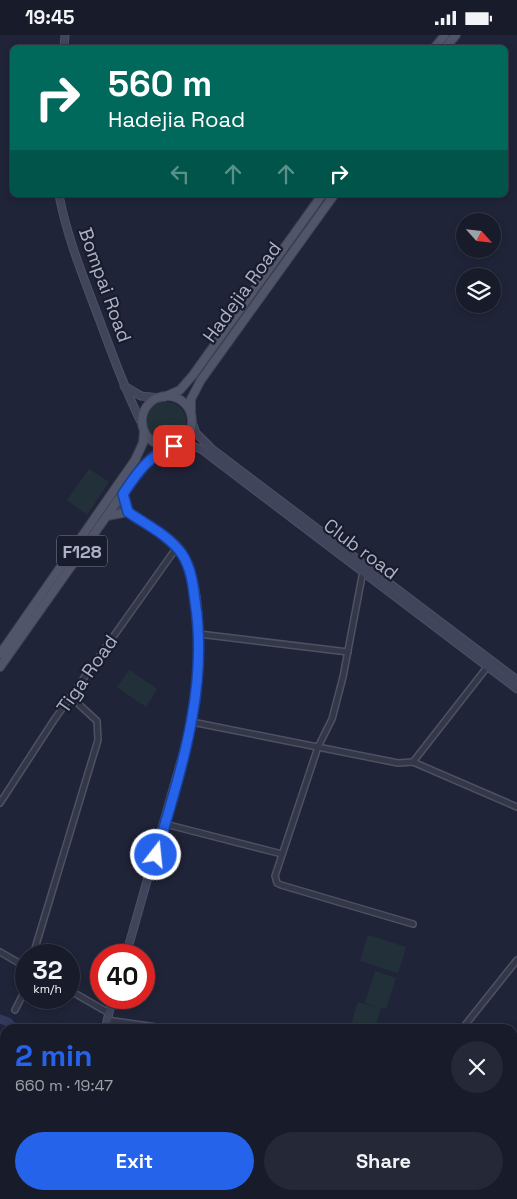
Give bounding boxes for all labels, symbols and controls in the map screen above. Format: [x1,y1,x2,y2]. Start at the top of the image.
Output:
text: 19:45 [25,5,74,30]
text: 560 m [108,62,212,106]
icon: right [25,65,90,130]
text: Hadejia Road [108,105,245,133]
icon: left [166,160,194,188]
icon: ahead [219,160,247,188]
icon: ahead [272,160,300,188]
icon: right [325,160,353,188]
north arrow [456,213,501,257]
map controls [456,213,501,313]
street label: Bompai Road [73,224,137,346]
street label: Hadejia Road [197,237,287,347]
button: layers [456,268,501,313]
pin [153,425,195,467]
icon: arrive [160,432,188,460]
street label: Club road [319,513,403,585]
road number: F128 [57,536,107,567]
street label: Tiga Road [51,630,123,718]
position arrow [129,828,181,880]
speed limit sign: 40 [90,944,155,1009]
text: 32 [32,954,63,986]
text: km/h [33,981,62,997]
text: 2 min [15,1036,93,1075]
button: close [451,1041,503,1093]
text: 660 m · 19:47 [15,1075,113,1096]
button: Exit [15,1132,254,1190]
button: Share [264,1132,503,1190]

